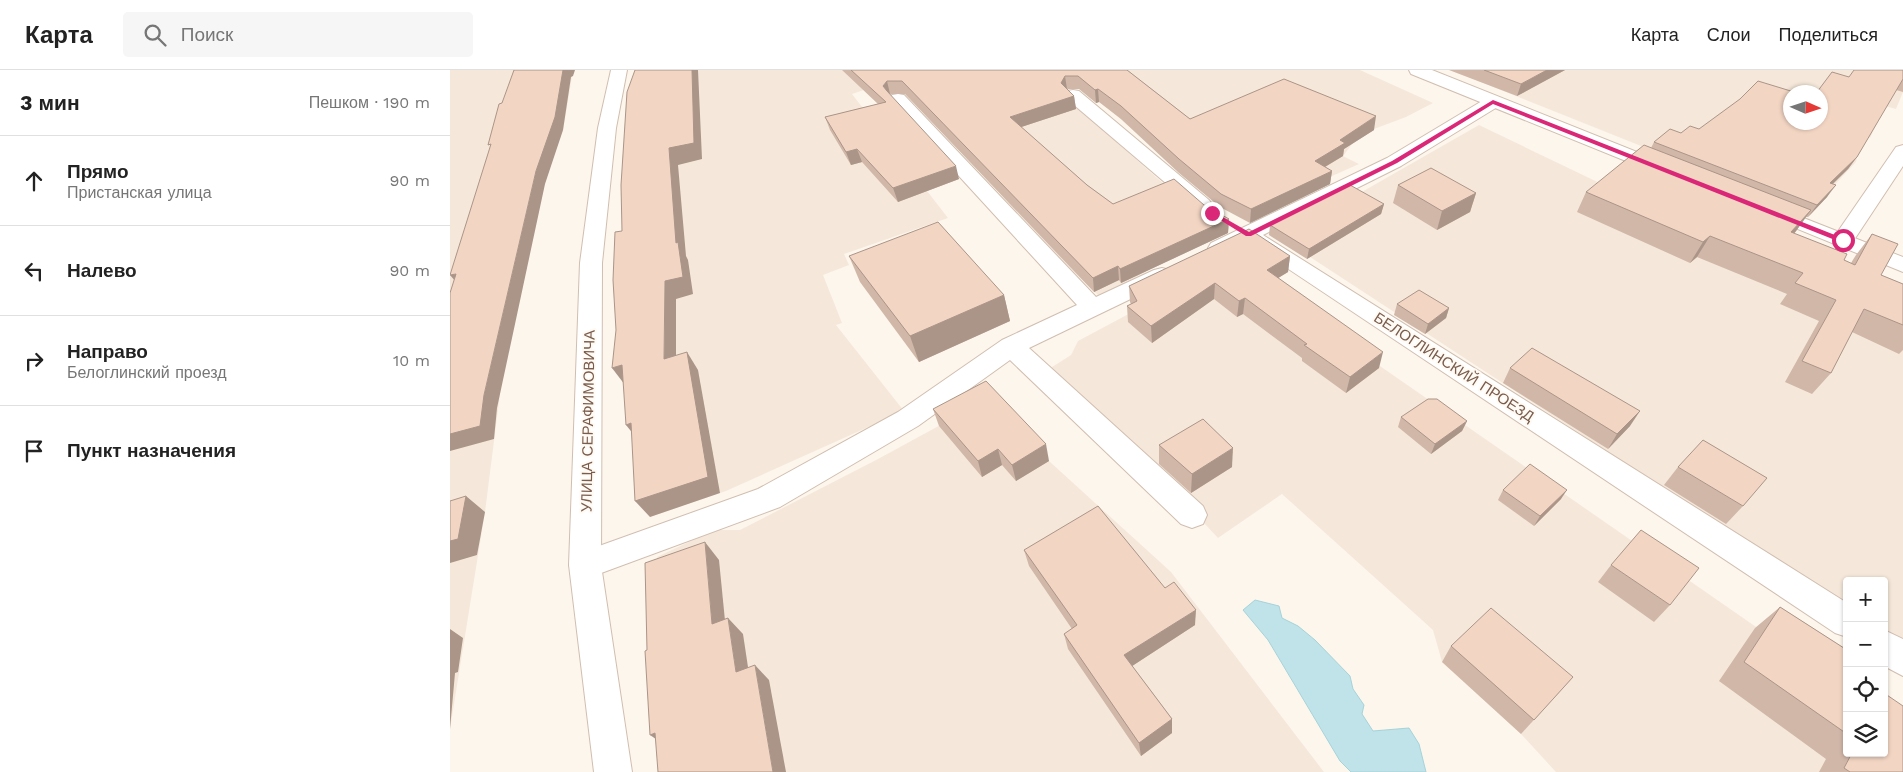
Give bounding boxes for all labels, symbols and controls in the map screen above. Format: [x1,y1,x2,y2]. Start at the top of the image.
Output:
search box [123,12,473,57]
text: Карта [25,21,93,49]
icon: search [141,21,169,49]
text: Поиск [181,23,233,46]
text: Карта [1631,24,1679,45]
text: Слои [1707,24,1751,45]
text: Поделиться [1779,24,1878,45]
north arrow [1783,85,1828,130]
text: 3 мин [20,90,80,115]
text: Пешком · 190 m [309,93,430,112]
text: Прямо [67,160,129,183]
icon: ahead [20,167,48,195]
text: 90 m [389,171,430,190]
text: Пристанская улица [67,183,212,202]
route end [1201,202,1224,225]
route start [1832,229,1855,252]
icon: left [20,257,48,285]
text: Налево [67,259,137,282]
text: 90 m [389,261,430,280]
street label: БЕЛОГЛИНСКИЙ ПРОЕЗД [1371,308,1537,426]
street label: УЛИЦА СЕРАФИМОВИЧА [577,330,599,512]
text: Направо [67,340,148,363]
icon: right [20,347,48,375]
text: 10 m [393,351,430,370]
text: Белоглинский проезд [67,363,227,382]
icon: arrive [20,437,48,465]
text: Пункт назначения [67,439,236,462]
map controls [1843,577,1888,757]
button: + [1843,577,1888,622]
button: − [1843,622,1888,667]
button: locate [1843,667,1888,712]
button: layers [1843,712,1888,757]

